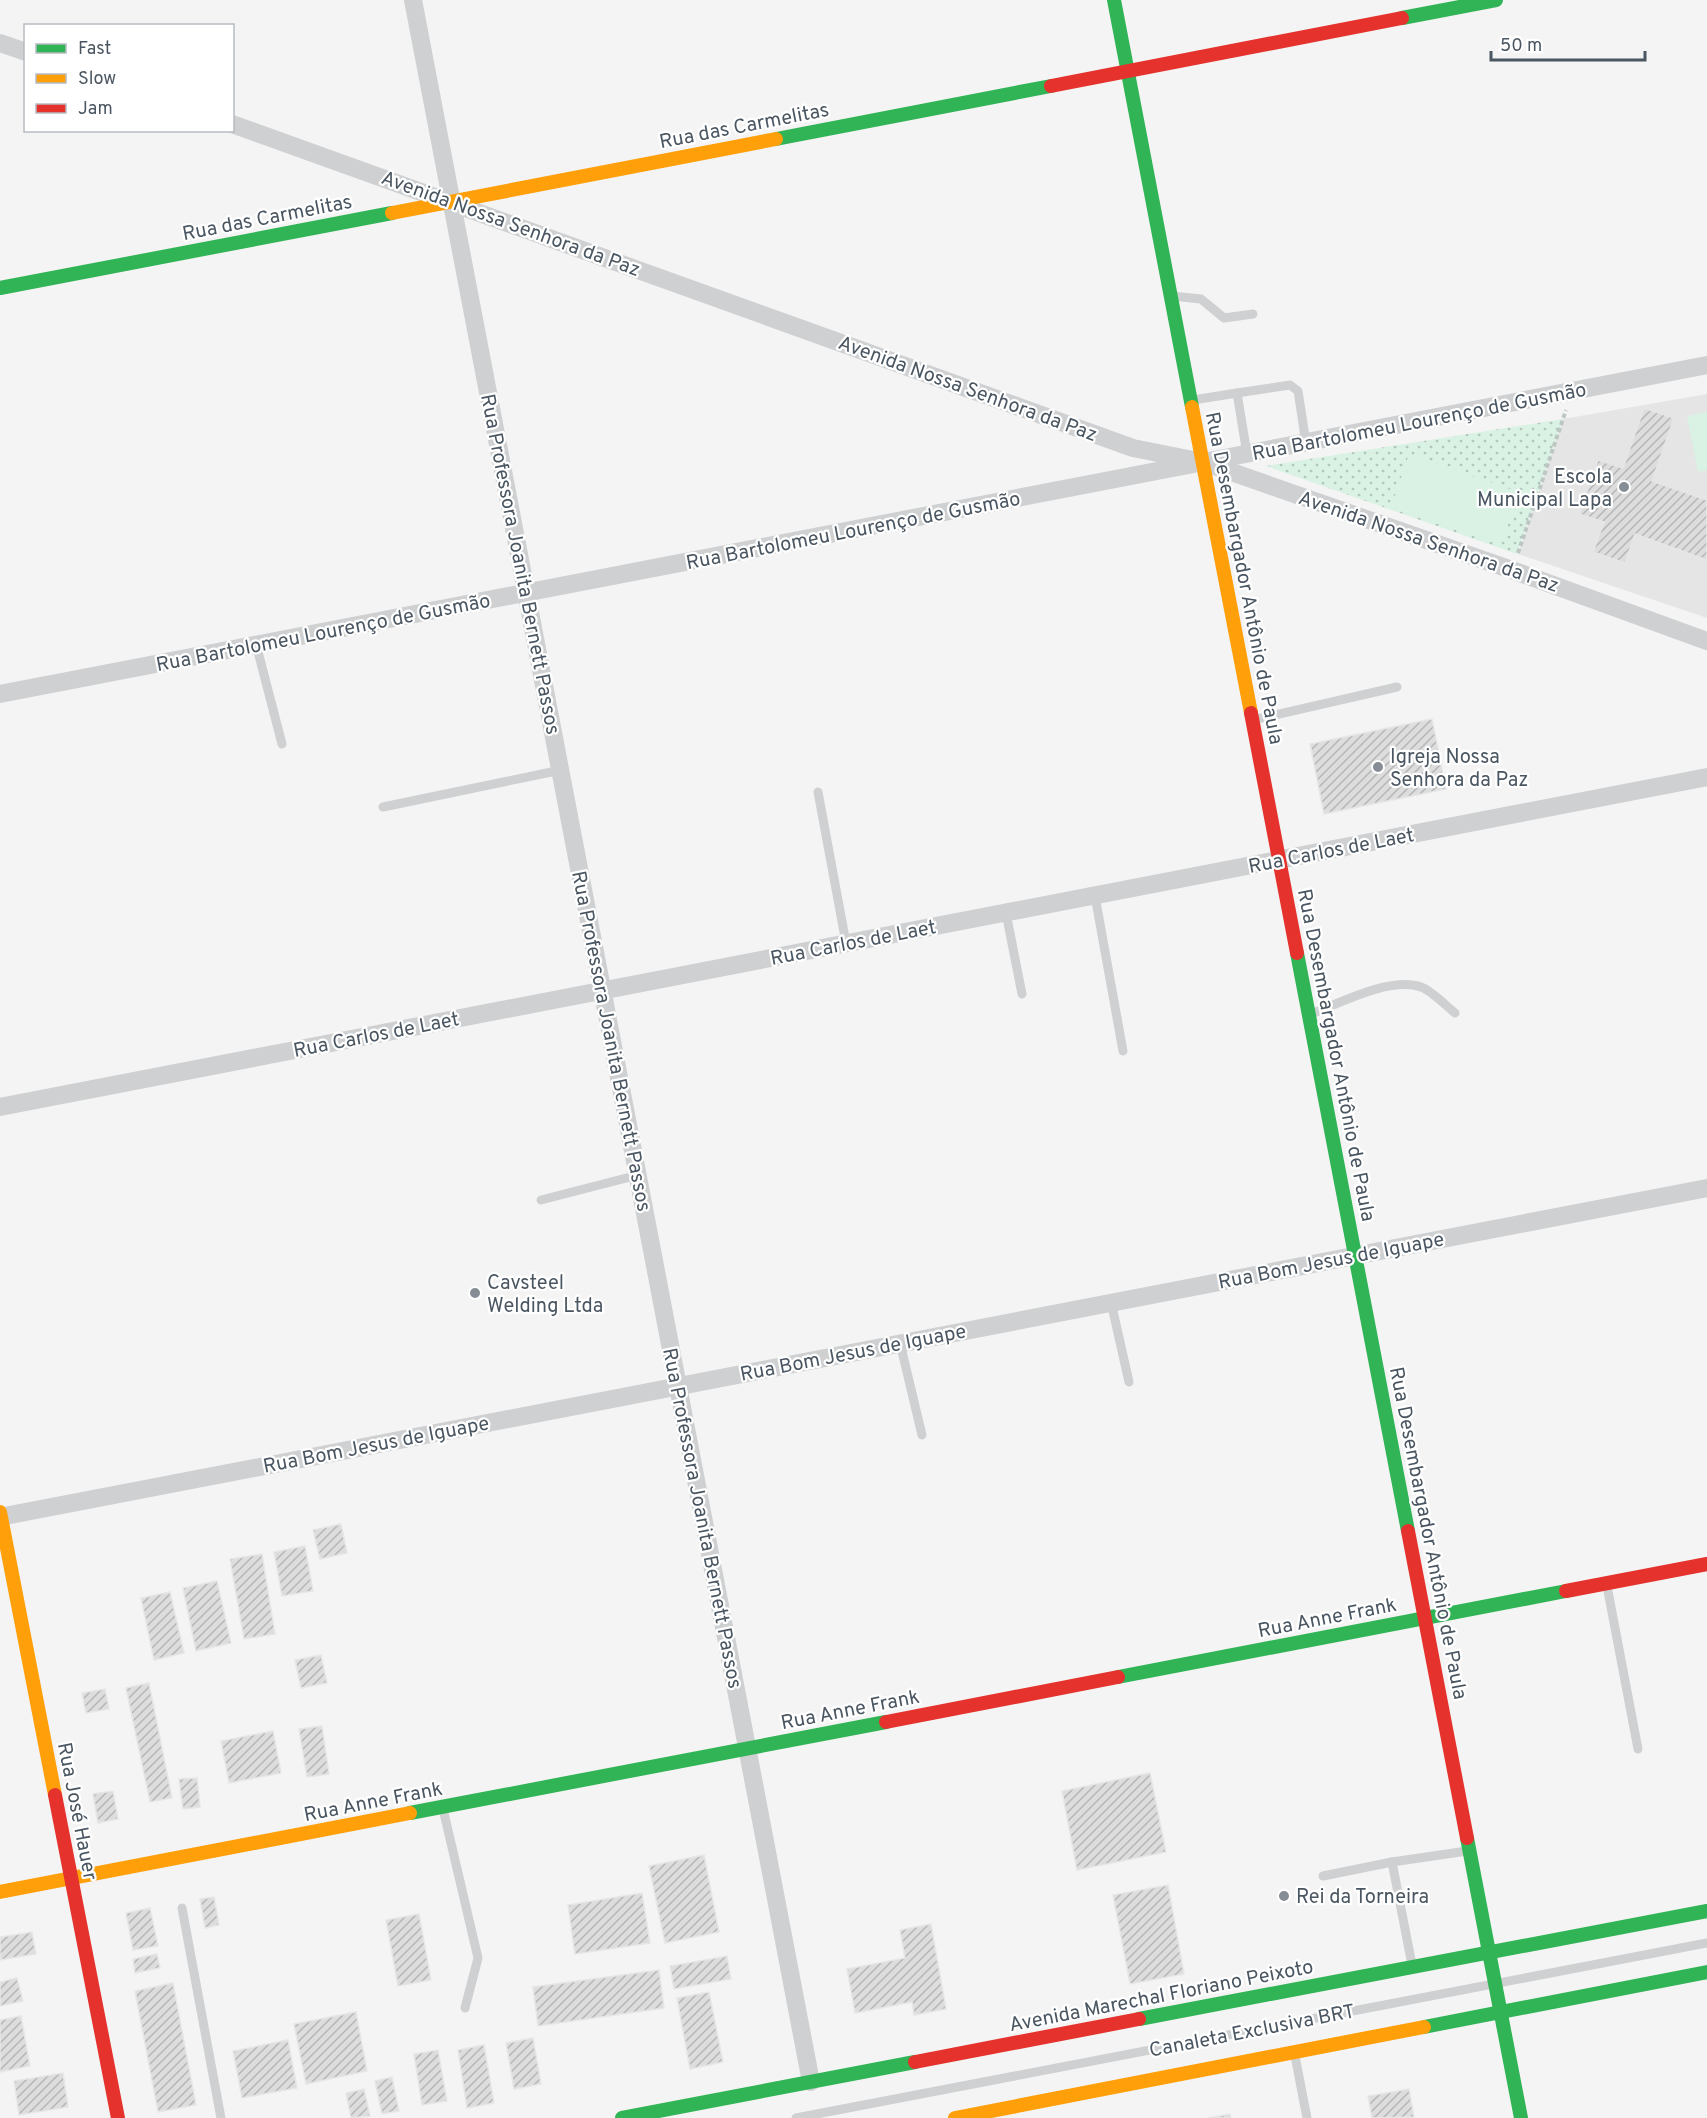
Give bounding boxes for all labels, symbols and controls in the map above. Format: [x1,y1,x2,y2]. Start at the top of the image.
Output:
legend [24,24,234,132]
scale bar [1491,24,1646,62]
text: 50 m [1500,35,1542,58]
text: Fast [78,38,111,61]
text: Slow [78,68,116,91]
text: Jam [78,98,113,121]
street label: Rua das Carmelitas [657,98,832,156]
street label: Avenida Nossa Senhora da Paz [377,166,643,284]
street label: Rua das Carmelitas [180,190,355,248]
street label: Avenida Nossa Senhora da Paz [834,331,1100,449]
street label: Rua Bartolomeu Lourenço de Gusmão [1250,378,1589,468]
street label: Rua Professora Joanita Bernett Passos [473,392,565,737]
street label: Rua Desembargador Antônio de Paula [1198,410,1288,747]
place label: Escola Municipal Lapa [1477,465,1612,514]
marker: Escola Municipal Lapa [1617,480,1631,494]
street label: Avenida Nossa Senhora da Paz [1295,486,1562,600]
street label: Rua Bartolomeu Lourenço de Gusmão [684,487,1023,577]
street label: Rua Bartolomeu Lourenço de Gusmão [154,589,493,679]
place label: Igreja Nossa Senhora da Paz [1390,745,1528,794]
marker: Igreja Nossa Senhora da Paz [1371,760,1385,774]
street label: Rua Carlos de Laet [1246,823,1416,881]
street label: Rua Professora Joanita Bernett Passos [564,869,656,1214]
street label: Rua Desembargador Antônio de Paula [1290,887,1380,1224]
street label: Rua Carlos de Laet [768,915,938,973]
street label: Rua Carlos de Laet [291,1007,461,1065]
street label: Rua Bom Jesus de Iguape [1216,1227,1447,1297]
place label: Cavsteel Welding Ltda [487,1271,603,1320]
marker: Cavsteel Welding Ltda [468,1286,482,1300]
street label: Rua Bom Jesus de Iguape [738,1319,969,1389]
street label: Rua Professora Joanita Bernett Passos [655,1346,747,1691]
street label: Rua Desembargador Antônio de Paula [1382,1365,1472,1702]
street label: Rua Bom Jesus de Iguape [261,1411,492,1481]
street label: Rua Anne Frank [1256,1593,1399,1645]
street label: Rua Anne Frank [779,1685,922,1737]
street label: Rua José Hauer [50,1740,102,1883]
street label: Rua Anne Frank [302,1777,445,1829]
place label: Rei da Torneira [1296,1885,1429,1911]
marker: Rei da Torneira [1277,1889,1291,1903]
street label: Avenida Marechal Floriano Peixoto [1007,1955,1316,2039]
street label: Canaleta Exclusiva BRT [1147,1999,1358,2065]

